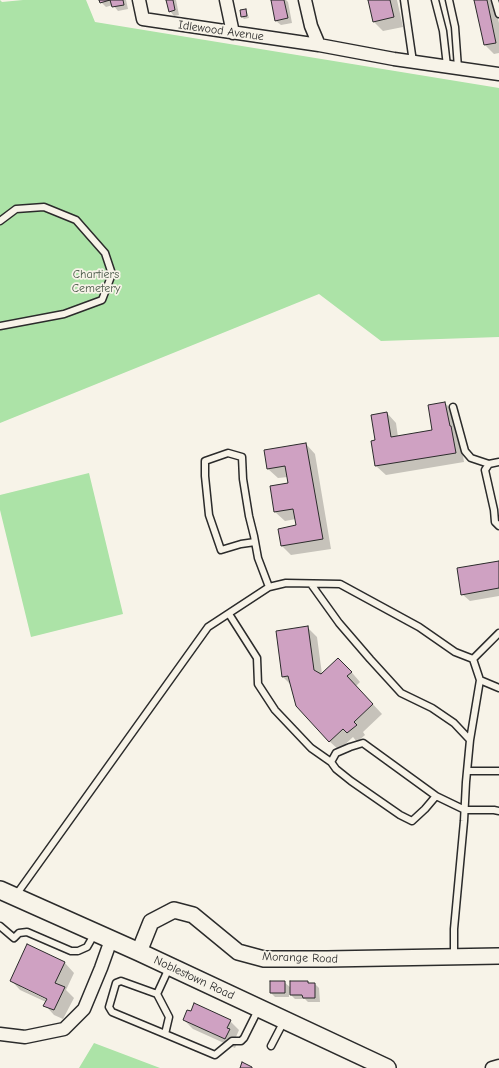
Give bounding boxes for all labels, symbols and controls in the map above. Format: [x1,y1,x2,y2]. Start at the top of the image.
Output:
street label: Idlewood Avenue [177,18,265,44]
park label: Chartiers Cemetery [72,268,120,296]
street label: Morange Road [262,949,338,967]
street label: Noblestown Road [151,953,237,1003]

